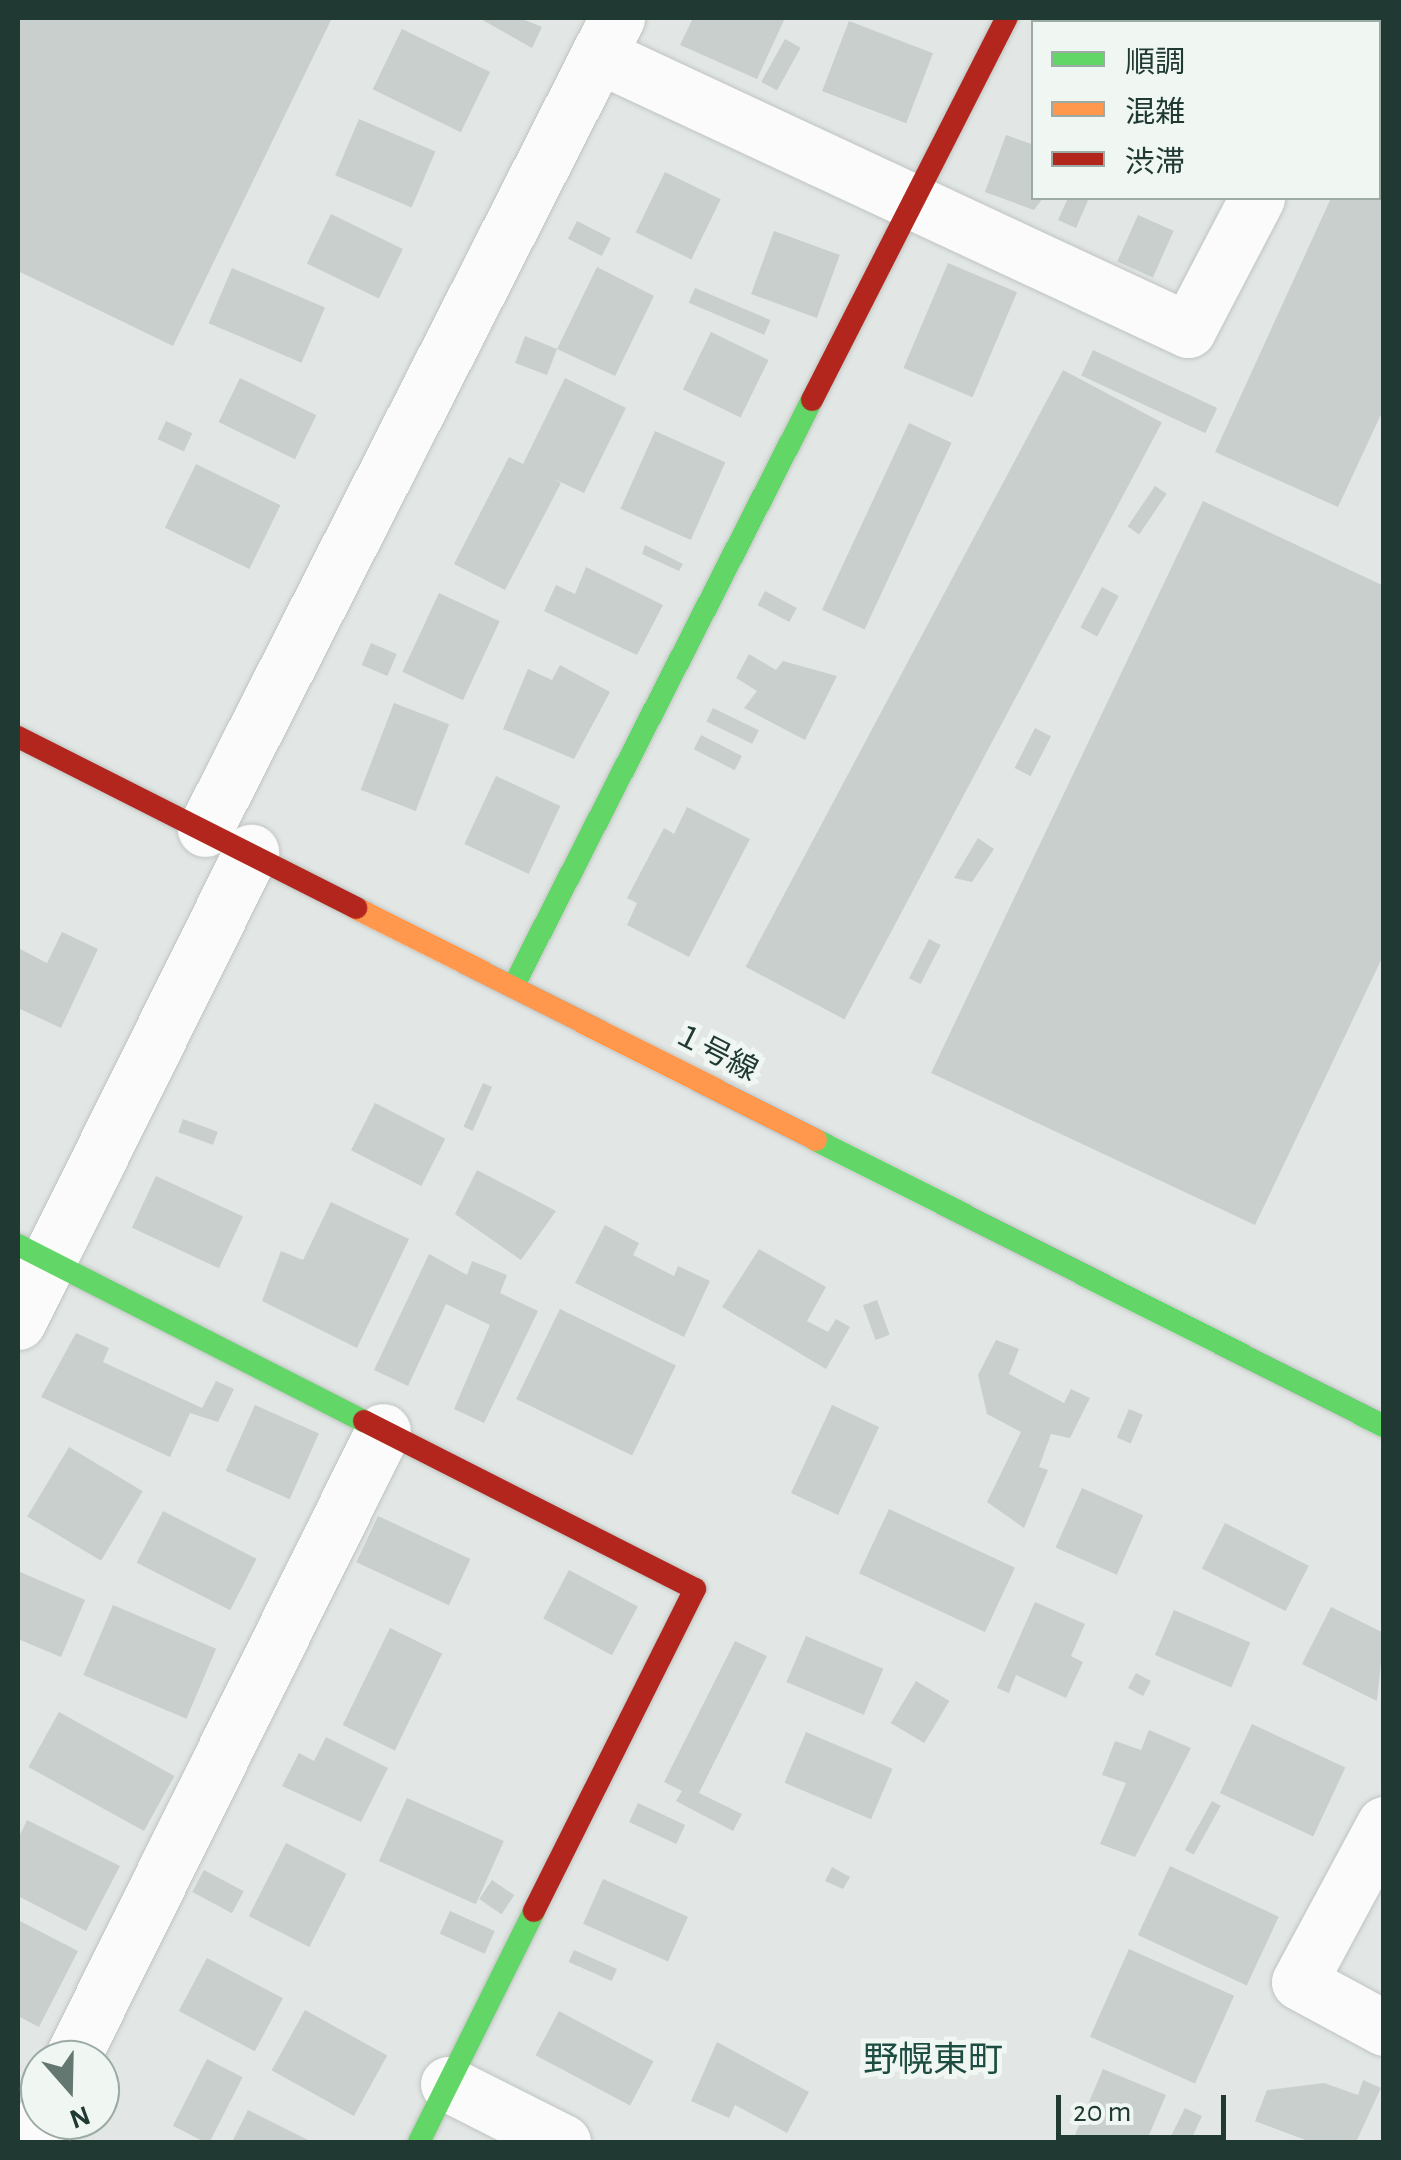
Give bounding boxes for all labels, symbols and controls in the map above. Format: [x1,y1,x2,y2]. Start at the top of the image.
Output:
legend [1031,20,1381,200]
text: 順調 [1125,48,1185,78]
text: 混雑 [1125,98,1185,128]
text: 渋滞 [1125,148,1185,178]
street label: １号線 [667,1017,763,1089]
north arrow [20,2040,120,2140]
district label: 野幌東町 [863,2040,1003,2082]
scale bar [1061,2075,1231,2137]
text: 20 m [1073,2097,1131,2127]
text: N [66,2100,94,2133]

